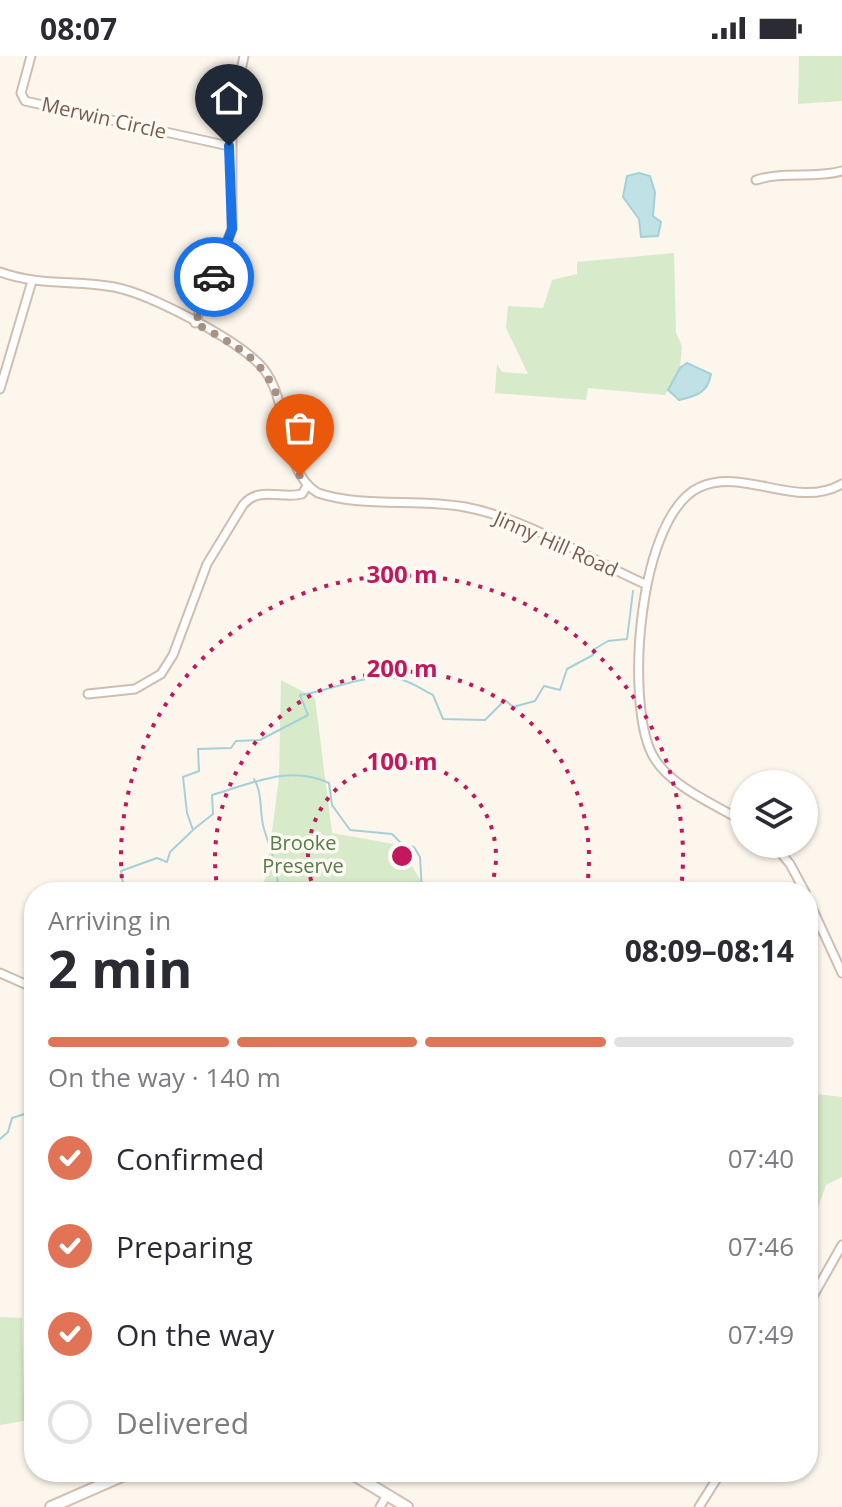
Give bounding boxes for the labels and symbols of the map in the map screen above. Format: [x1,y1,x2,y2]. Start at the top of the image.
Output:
pin [195,64,263,146]
street label: Merwin Circle [39,90,169,145]
courier [174,237,254,317]
pin [266,394,334,476]
street label: Jinny Hill Road [488,503,622,583]
text: 300 m [367,557,437,590]
text: 200 m [367,651,437,684]
text: 100 m [367,744,437,777]
park label: Brooke Preserve [262,829,344,879]
centre of rings [388,842,416,870]

